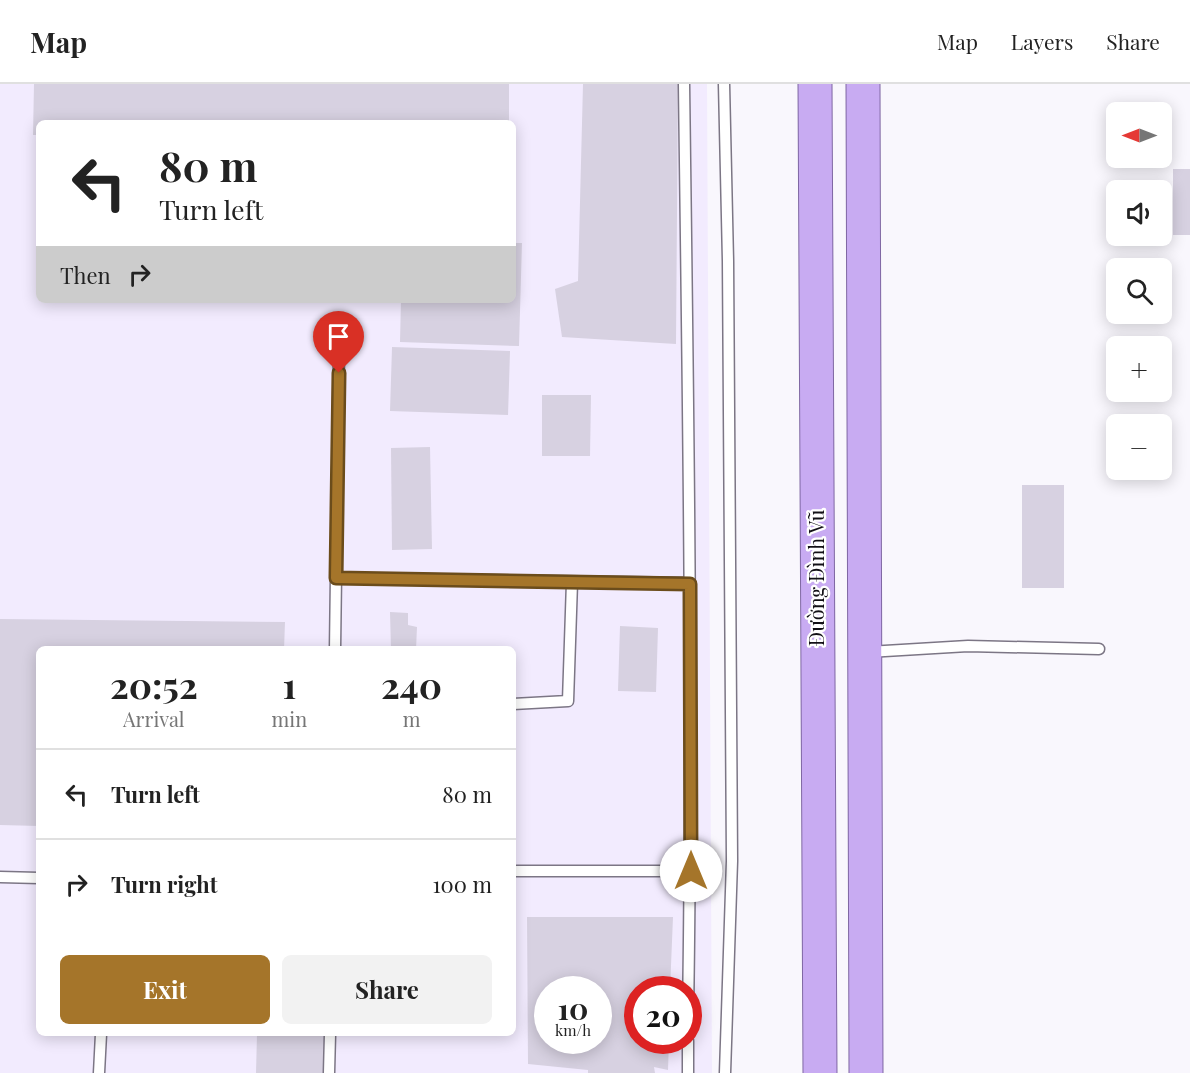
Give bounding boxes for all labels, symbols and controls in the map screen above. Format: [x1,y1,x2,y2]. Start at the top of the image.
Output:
text: Map [30,23,87,60]
text: Map [937,27,978,55]
text: Layers [1011,27,1073,55]
text: Share [1106,27,1160,55]
north arrow [1106,102,1172,168]
map controls [1106,102,1172,480]
text: 80 m [159,137,257,193]
icon: left [60,144,138,222]
button: sound [1106,180,1172,246]
text: Turn left [159,191,263,227]
icon: right [123,258,156,291]
button: search [1106,258,1172,324]
text: Then [60,260,111,290]
pin [313,311,364,373]
icon: arrive [322,320,355,353]
button: + [1106,336,1172,402]
button: − [1106,414,1172,480]
street label: Đường Đình Vũ [802,509,829,646]
text: 20:52 [110,660,198,708]
text: 1 [282,660,296,708]
text: 240 [381,660,442,708]
text: Arrival [123,705,185,732]
text: min [272,705,307,732]
text: m [403,705,420,732]
icon: left [60,778,93,811]
text: Turn left [111,779,200,809]
text: 80 m [442,779,492,809]
position arrow [659,839,723,903]
icon: right [60,868,93,901]
text: Turn right [111,869,217,899]
text: 100 m [432,869,492,899]
button: Exit [60,955,270,1024]
button: Share [282,955,492,1024]
speed limit sign: 20 [624,976,702,1054]
text: 10 [558,988,588,1028]
text: km/h [555,1020,591,1040]

